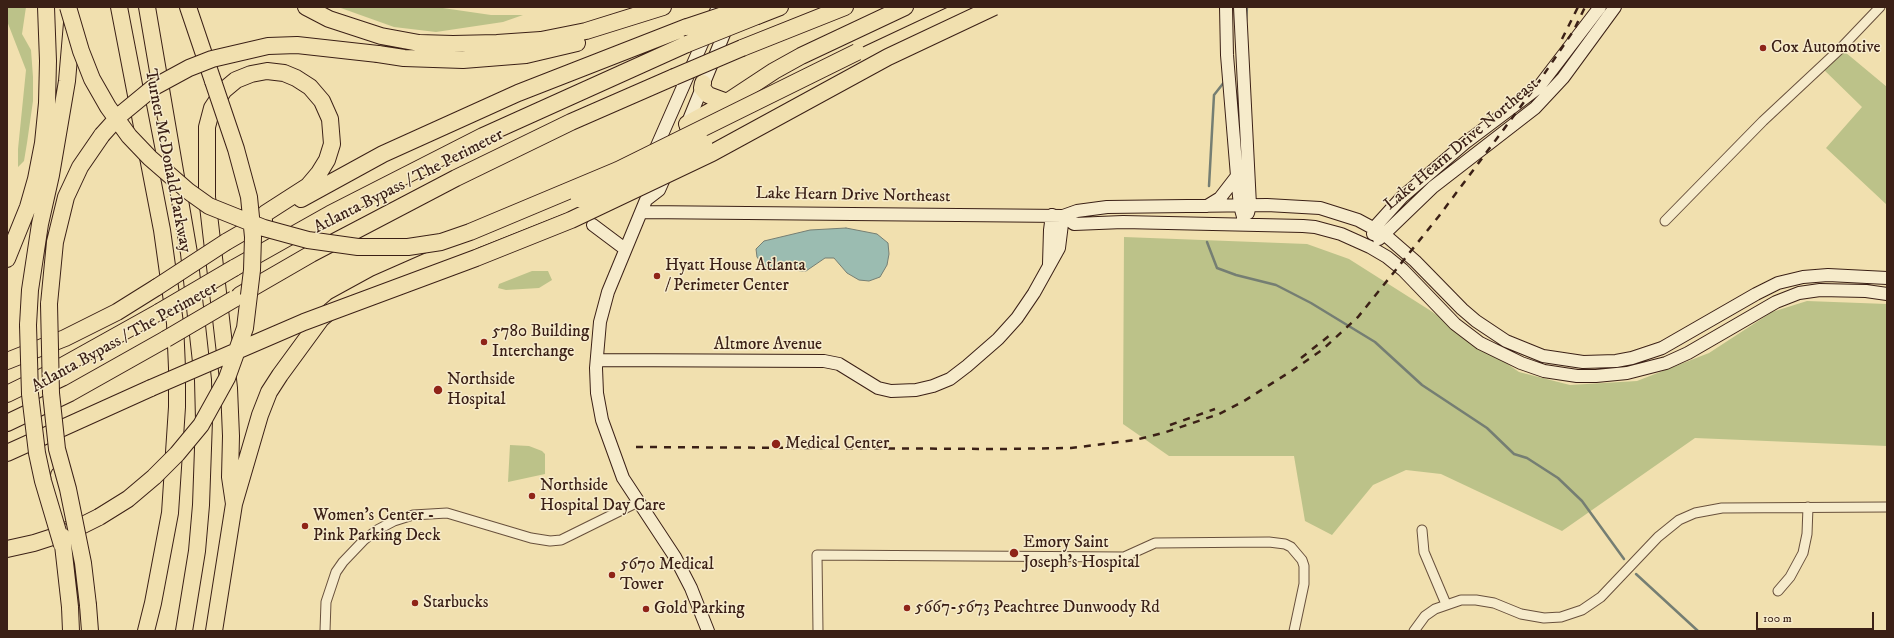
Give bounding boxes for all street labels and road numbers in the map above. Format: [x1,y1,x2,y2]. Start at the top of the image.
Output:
street label: Turner McDonald Parkway [139,67,195,255]
street label: Lake Hearn Drive Northeast [1381,75,1543,215]
street label: Atlanta Bypass / The Perimeter [311,125,507,239]
street label: Lake Hearn Drive Northeast [755,184,951,208]
street label: Atlanta Bypass / The Perimeter [28,278,222,398]
street label: Altmore Avenue [714,335,822,355]

